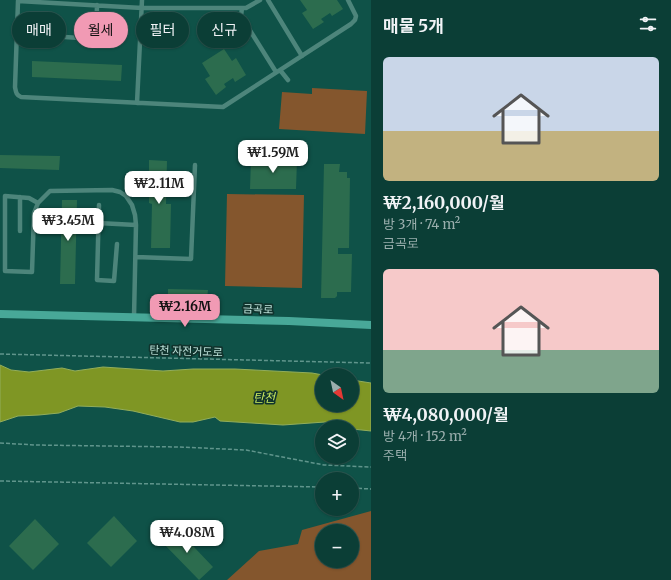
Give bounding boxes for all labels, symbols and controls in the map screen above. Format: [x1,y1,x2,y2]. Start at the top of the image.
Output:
chip: 매매 [12,12,66,48]
chip: 월세 [74,12,128,48]
chip: 필터 [136,12,189,48]
chip: 신규 [197,12,251,48]
icon: filters [637,13,659,35]
text: 매물 5개 [383,15,444,37]
icon: home [485,83,557,155]
pin: ₩1.59M [240,140,306,174]
text: ₩1.59M [247,144,299,161]
pin: ₩2.11M [126,171,192,205]
text: ₩2.11M [134,175,184,192]
text: ₩2,160,000/월 [383,192,505,214]
pin: ₩3.45M [35,208,101,242]
text: ₩3.45M [42,212,94,229]
text: 방 3개 · 74 m² [383,216,460,233]
text: 금곡로 [383,235,419,252]
pin: ₩2.16M [152,294,218,328]
icon: home [485,295,557,367]
text: ₩2.16M [159,298,211,315]
street label: 금곡로 [243,301,273,317]
street label: 탄천 자전거도로 [149,343,223,359]
north arrow [315,368,359,412]
map controls [315,368,359,568]
water label: 탄천 [253,390,277,405]
text: ₩4,080,000/월 [383,404,509,426]
button: layers [315,420,359,464]
text: 방 4개 · 152 m² [383,428,467,445]
text: 주택 [383,447,407,464]
button: + [315,472,359,516]
pin: ₩4.08M [154,520,220,554]
text: ₩4.08M [159,524,215,541]
button: − [315,524,359,568]

